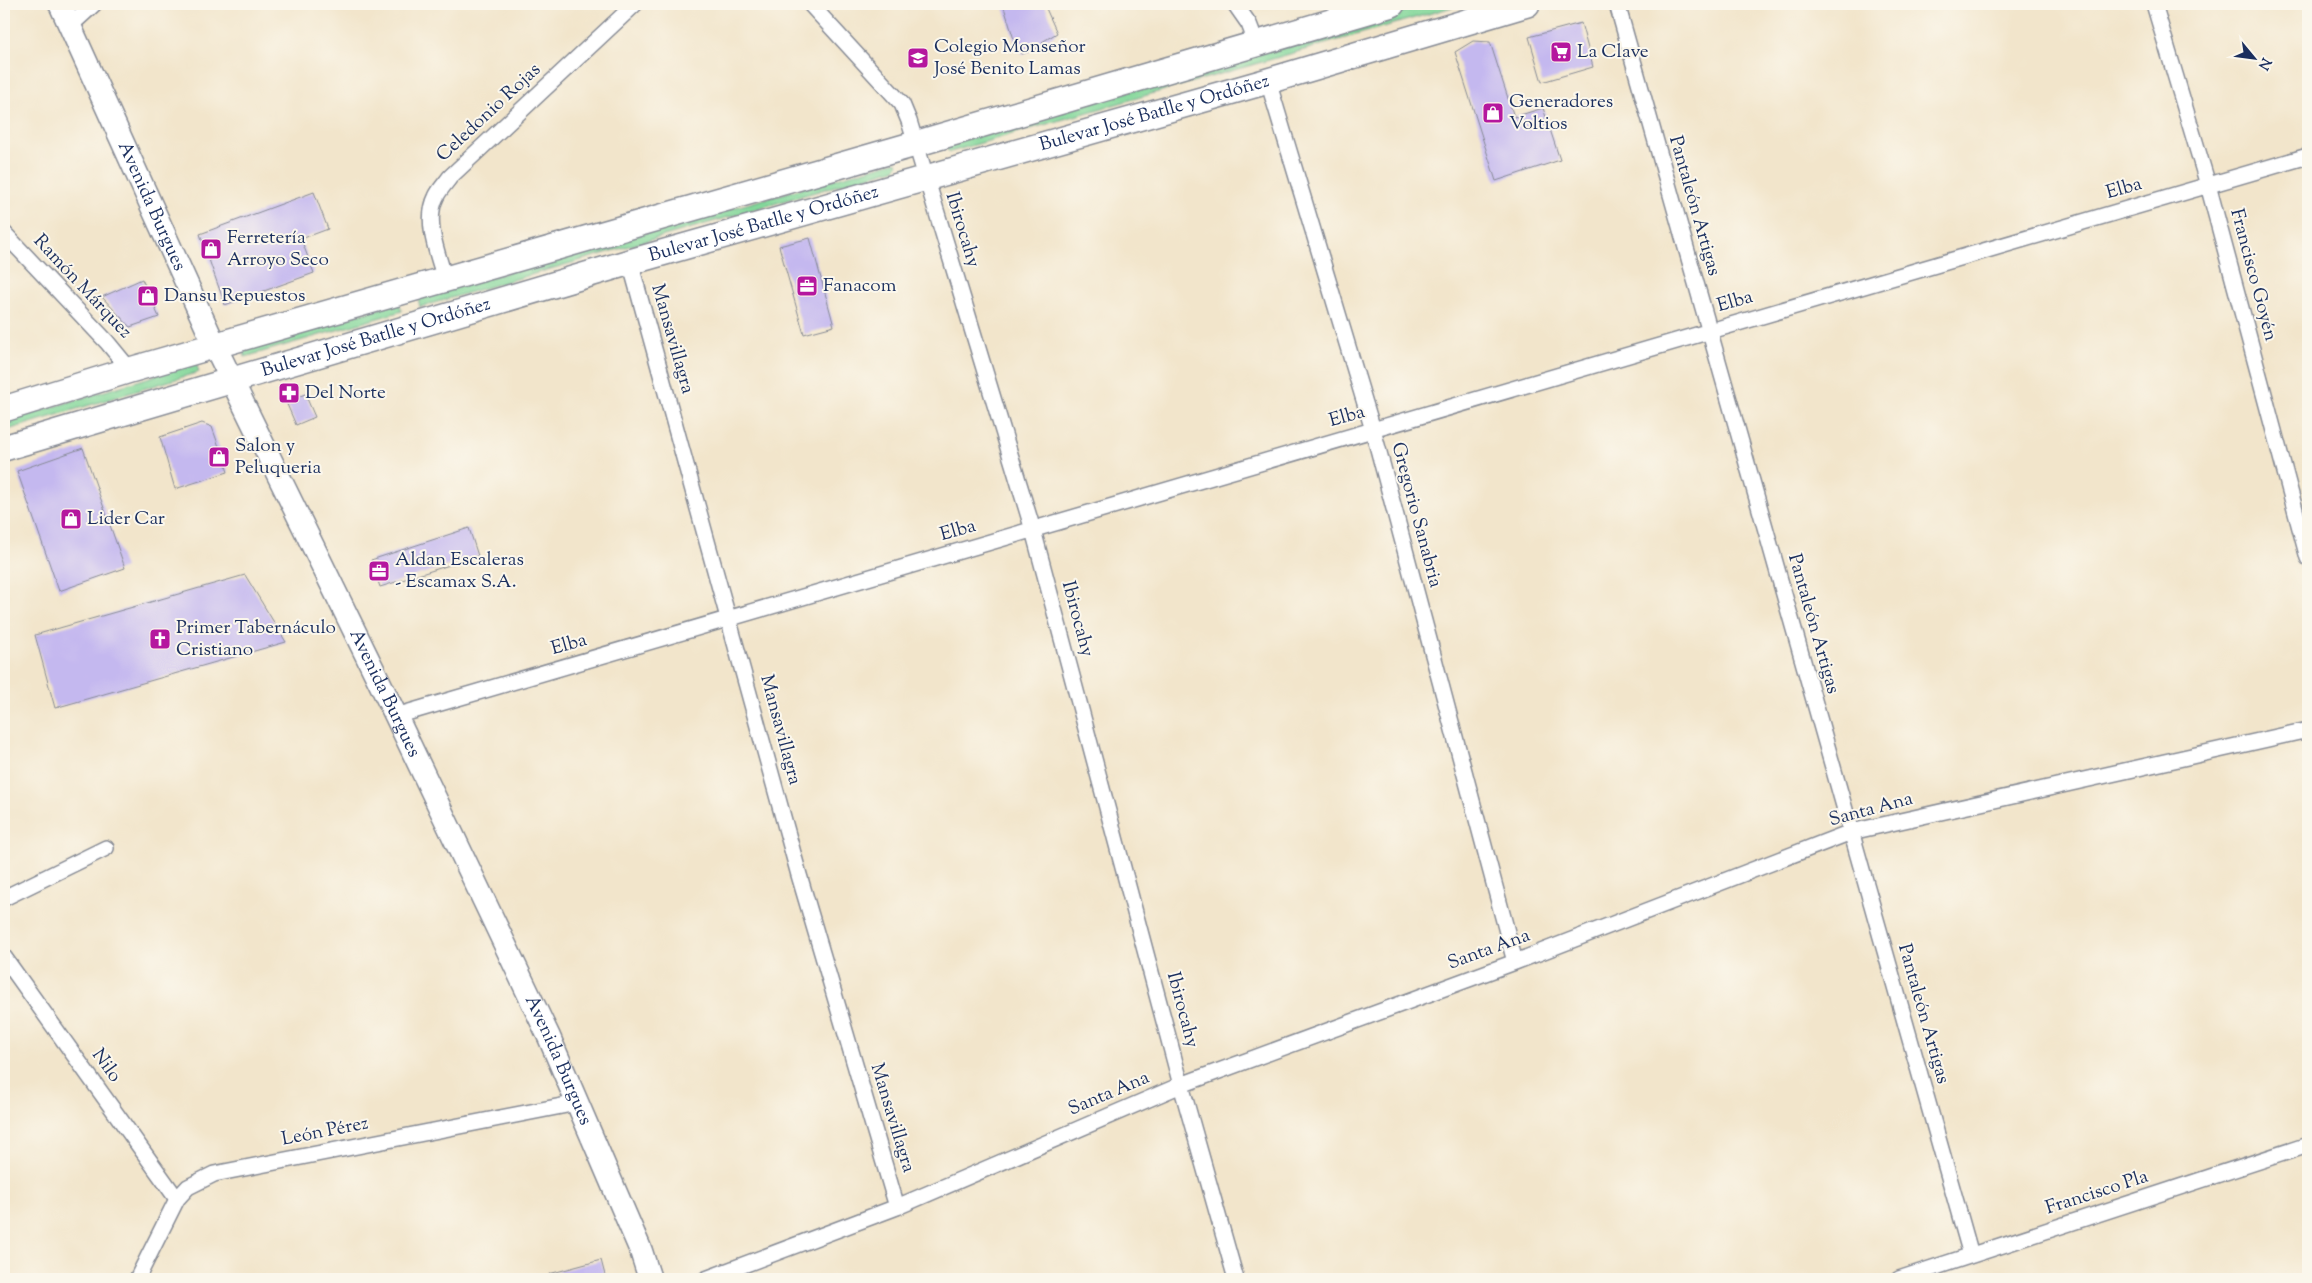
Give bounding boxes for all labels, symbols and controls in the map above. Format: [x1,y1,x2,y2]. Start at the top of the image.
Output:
north arrow [2230,32,2280,82]
place label: Colegio Monseñor José Benito Lamas [933,34,1086,83]
place label: La Clave [1577,39,1649,66]
supermarket icon: La Clave [1549,40,1573,64]
school or university icon: Colegio Monseñor José Benito Lamas [906,46,930,70]
text: N [2252,54,2275,73]
street label: Celedonio Rojas [431,57,547,169]
street label: Bulevar José Batlle y Ordóñez [1036,68,1272,159]
place label: Generadores Voltios [1509,89,1613,138]
shop icon: Generadores Voltios [1481,101,1505,125]
street label: Pantaleón Artigas [1661,133,1727,279]
street label: Avenida Burgues [111,137,193,275]
street label: Elba [2103,171,2145,207]
street label: Bulevar José Batlle y Ordóñez [646,179,882,270]
street label: Ibirocahy [938,189,986,272]
street label: Francisco Goyén [2222,206,2284,344]
place label: Ferretería Arroyo Seco [227,225,329,274]
street label: Ramón Márquez [26,229,138,345]
shop icon: Ferretería Arroyo Seco [199,237,223,261]
place label: Fanacom [823,273,897,300]
office icon: Fanacom [795,274,819,298]
street label: Mansavillagra [643,281,701,397]
place label: Dansu Repuestos [164,283,305,310]
shop icon: Dansu Repuestos [136,284,160,308]
street label: Elba [1714,284,1756,320]
street label: Bulevar José Batlle y Ordóñez [258,291,494,384]
place label: Del Norte [305,380,386,407]
pharmacy icon: Del Norte [277,381,301,405]
street label: Elba [1326,399,1368,435]
place label: Salon y Peluqueria [235,433,321,482]
street label: Gregorio Sanabria [1384,439,1448,591]
shop icon: Salon y Peluqueria [207,445,231,469]
place label: Lider Car [87,506,165,533]
shop icon: Lider Car [59,507,83,531]
street label: Elba [937,513,979,549]
place label: Aldan Escaleras - Escamax S.A. [395,547,524,596]
street label: Pantaleón Artigas [1780,551,1846,697]
office icon: Aldan Escaleras - Escamax S.A. [367,559,391,583]
street label: Ibirocahy [1054,578,1100,660]
place label: Primer Tabernáculo Cristiano [176,615,336,664]
street label: Avenida Burgues [342,625,427,762]
church icon: Primer Tabernáculo Cristiano [148,627,172,651]
street label: Elba [548,627,590,663]
street label: Mansavillagra [752,672,808,788]
street label: Santa Ana [1826,786,1916,834]
street label: Santa Ana [1444,923,1534,977]
street label: Pantaleón Artigas [1890,941,1956,1087]
street label: Ibirocahy [1159,969,1205,1051]
street label: Avenida Burgues [518,991,599,1129]
street label: Nilo [85,1044,127,1088]
street label: Mansavillagra [863,1060,921,1176]
street label: Santa Ana [1064,1065,1154,1123]
street label: León Pérez [279,1110,371,1154]
street label: Francisco Pla [2042,1164,2152,1222]

